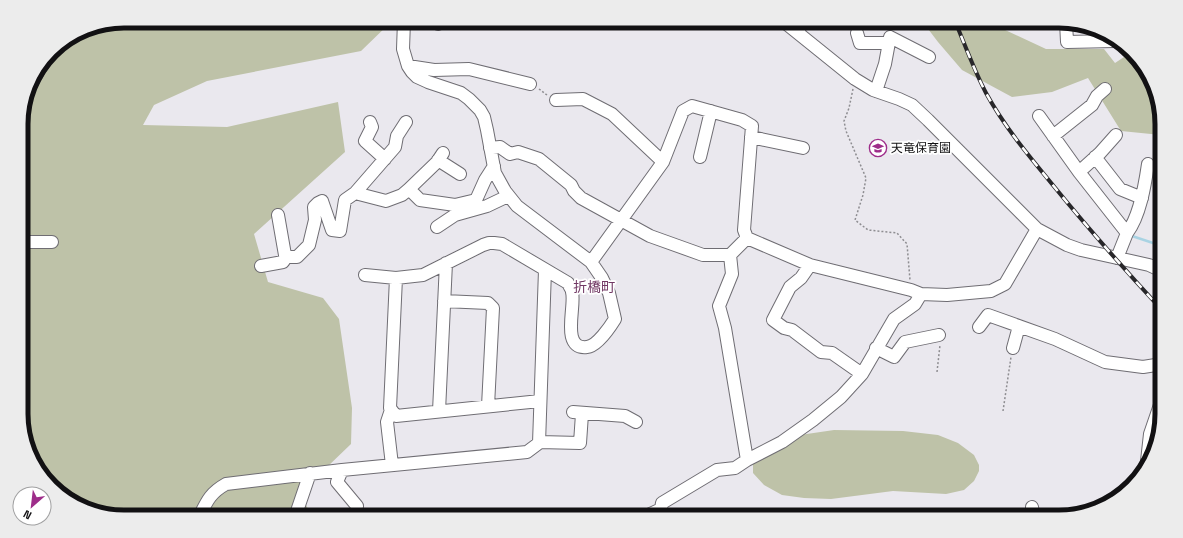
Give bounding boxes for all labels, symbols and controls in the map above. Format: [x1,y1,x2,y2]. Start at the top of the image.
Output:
school or university icon: 天竜保育園 [868,138,888,158]
place label: 天竜保育園 [891,140,951,156]
district label: 折橋町 [573,278,615,296]
north arrow [12,486,52,526]
text: N [21,507,34,523]

